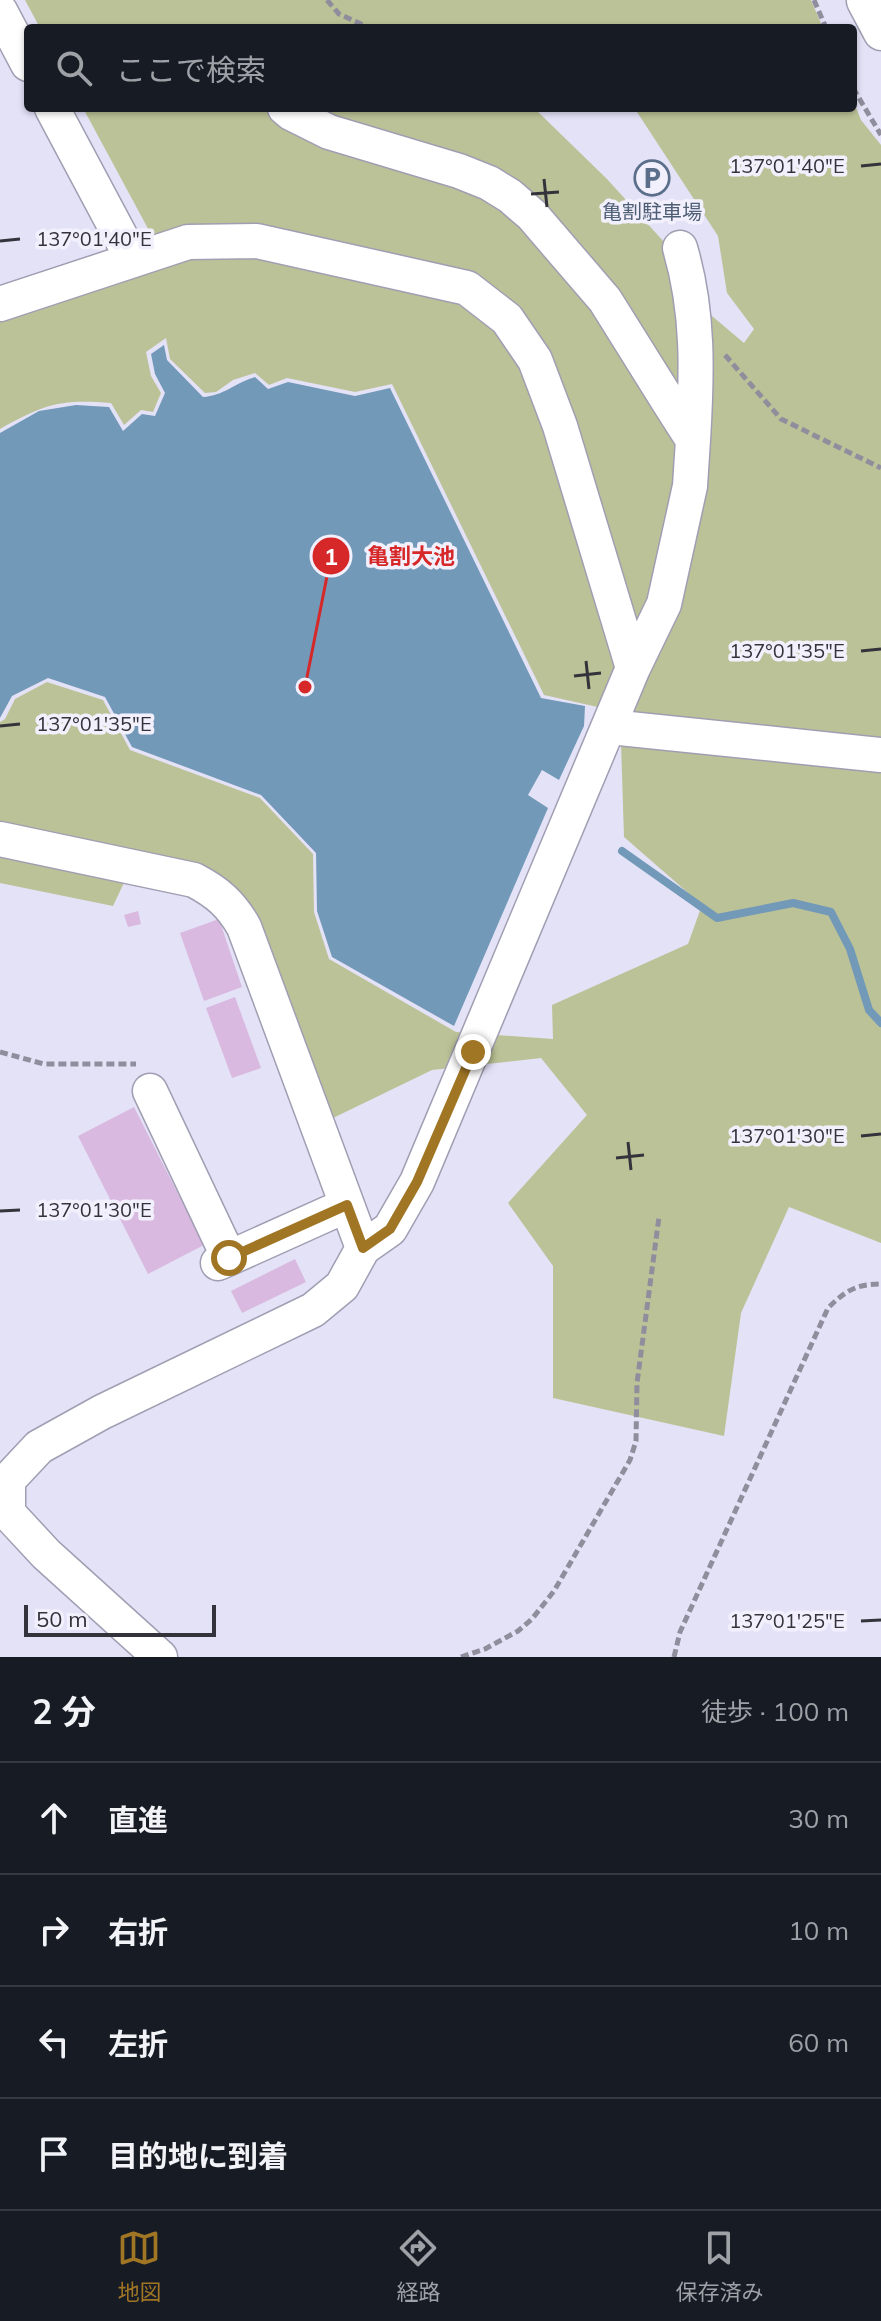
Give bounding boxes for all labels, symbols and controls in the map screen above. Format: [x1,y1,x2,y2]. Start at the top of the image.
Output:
search box [24,24,857,112]
icon: search [52,46,96,90]
text: ここで検索 [116,51,266,89]
text: 137°01'40"E [729,153,845,178]
parking icon: 亀割駐車場 [633,159,671,197]
place label: 亀割駐車場 [602,199,702,224]
text: 137°01'40"E [36,226,152,251]
callout: 亀割大池 [311,533,471,579]
text: 1 [324,541,338,571]
text: 亀割大池 [367,542,455,570]
text: 137°01'35"E [729,638,845,663]
text: 137°01'35"E [36,711,152,736]
route end [455,1034,491,1070]
text: 137°01'30"E [729,1123,845,1148]
text: 137°01'30"E [36,1197,152,1222]
route start [211,1240,247,1276]
scale bar [24,1601,216,1637]
text: 50 m [36,1605,87,1633]
text: 137°01'25"E [729,1608,845,1633]
text: 2 分 [32,1690,96,1733]
text: 徒歩 · 100 m [701,1695,849,1728]
icon: ahead [32,1796,76,1840]
text: 直進 [108,1801,168,1839]
text: 30 m [788,1802,849,1835]
icon: right [32,1908,76,1952]
text: 右折 [108,1913,168,1951]
text: 10 m [788,1914,849,1947]
icon: left [32,2020,76,2064]
text: 左折 [108,2025,168,2063]
text: 60 m [788,2026,849,2059]
icon: arrive [32,2132,76,2176]
text: 目的地に到着 [108,2137,288,2175]
tab: 地図 [117,2226,162,2306]
tab: 経路 [396,2226,441,2306]
tab: 保存済み [675,2226,764,2306]

